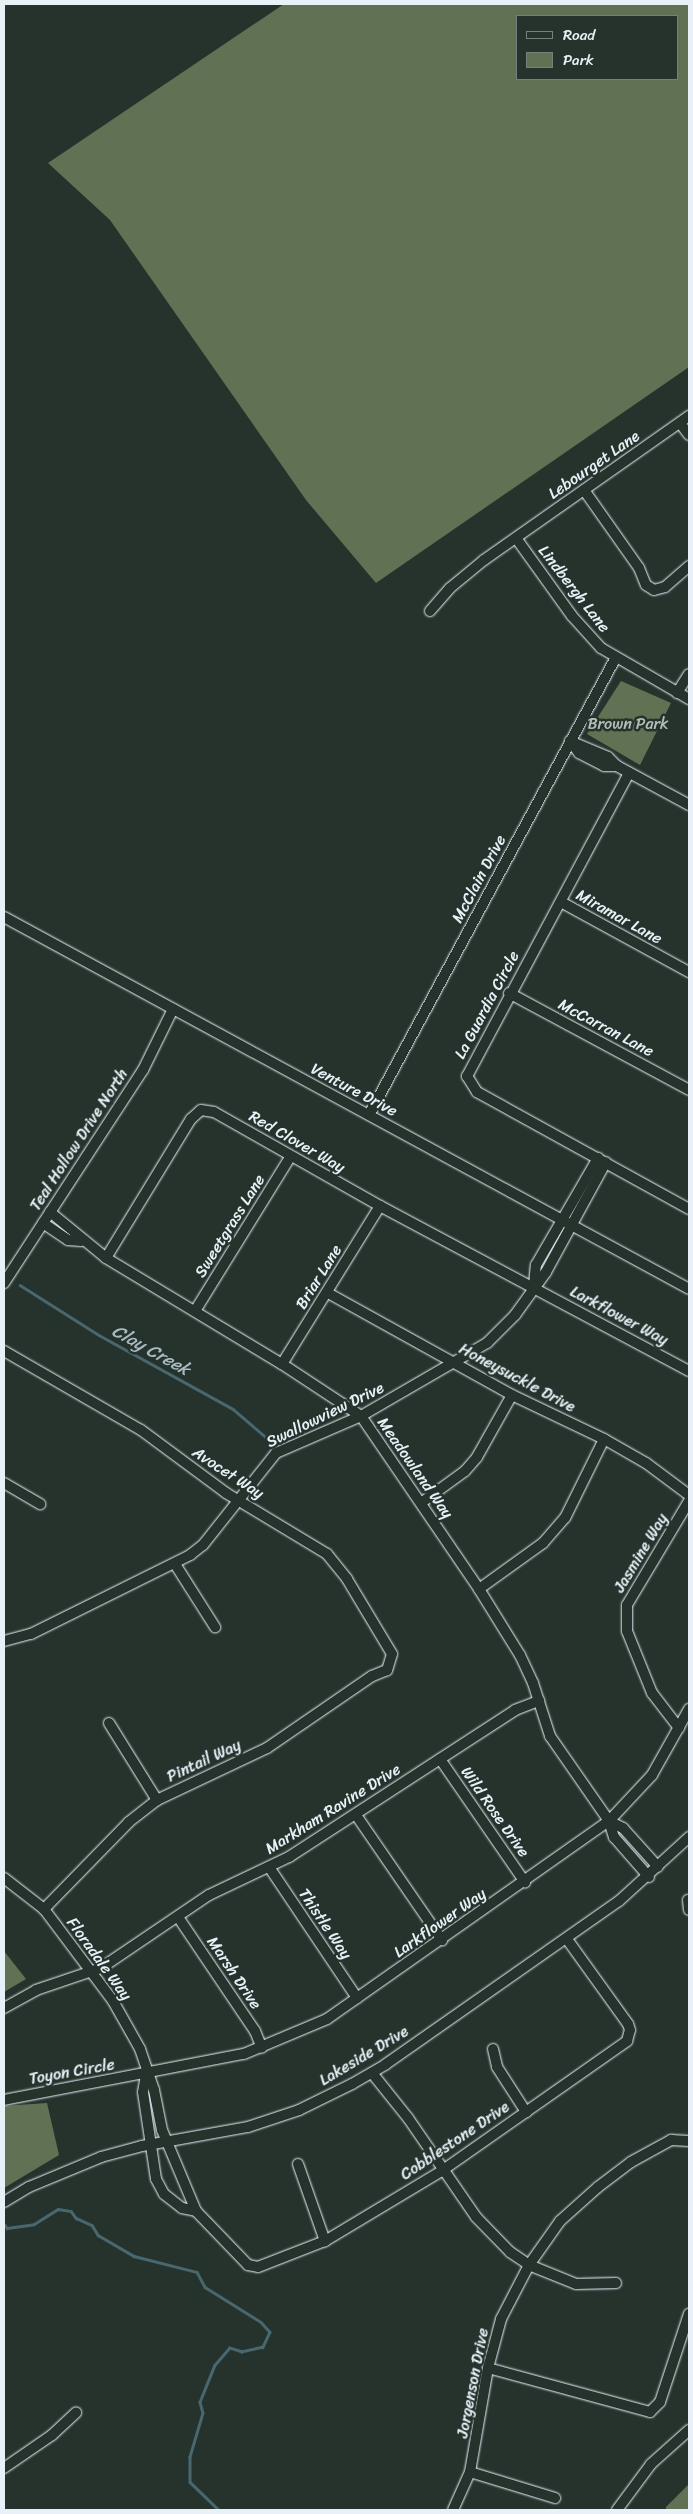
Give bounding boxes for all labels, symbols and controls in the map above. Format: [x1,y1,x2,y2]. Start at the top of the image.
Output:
legend [516,15,678,80]
text: Road [563,22,595,48]
text: Park [563,47,594,73]
street label: Lebourget Lane [545,426,643,504]
street label: Lindbergh Lane [534,542,614,636]
park label: Brown Park [587,714,669,734]
street label: McClain Drive [448,832,510,926]
street label: Miramar Lane [573,885,665,949]
street label: La Guardia Circle [450,948,524,1062]
street label: McCarran Lane [555,995,657,1061]
street label: Venture Drive [307,1059,401,1121]
street label: Teal Hollow Drive North [26,1065,132,1215]
street label: Red Clover Way [245,1107,349,1177]
street label: Sweetgrass Lane [191,1171,269,1281]
street label: Briar Lane [292,1241,346,1313]
street label: Larkflower Way [567,1282,671,1350]
water label: Clay Creek [108,1320,194,1380]
street label: Honeysuckle Drive [455,1339,579,1417]
street label: Swallowview Drive [263,1378,387,1452]
street label: Meadowland Way [373,1414,457,1522]
street label: Avocet Way [189,1443,267,1503]
street label: Jasmine Way [610,1510,672,1596]
street label: Pintail Way [164,1735,244,1787]
street label: Markham Ravine Drive [262,1760,404,1858]
street label: Wild Rose Drive [456,1762,534,1862]
street label: Larkflower Way [390,1884,490,1962]
street label: Thistle Way [294,1885,356,1963]
street label: Floradale Way [62,1914,136,2004]
street label: Marsh Drive [203,1933,265,2013]
street label: Lakeside Drive [316,2022,412,2090]
street label: Toyon Circle [28,2055,116,2089]
street label: Cobblestone Drive [397,2097,513,2185]
street label: Jorgenson Drive [453,2326,493,2440]

